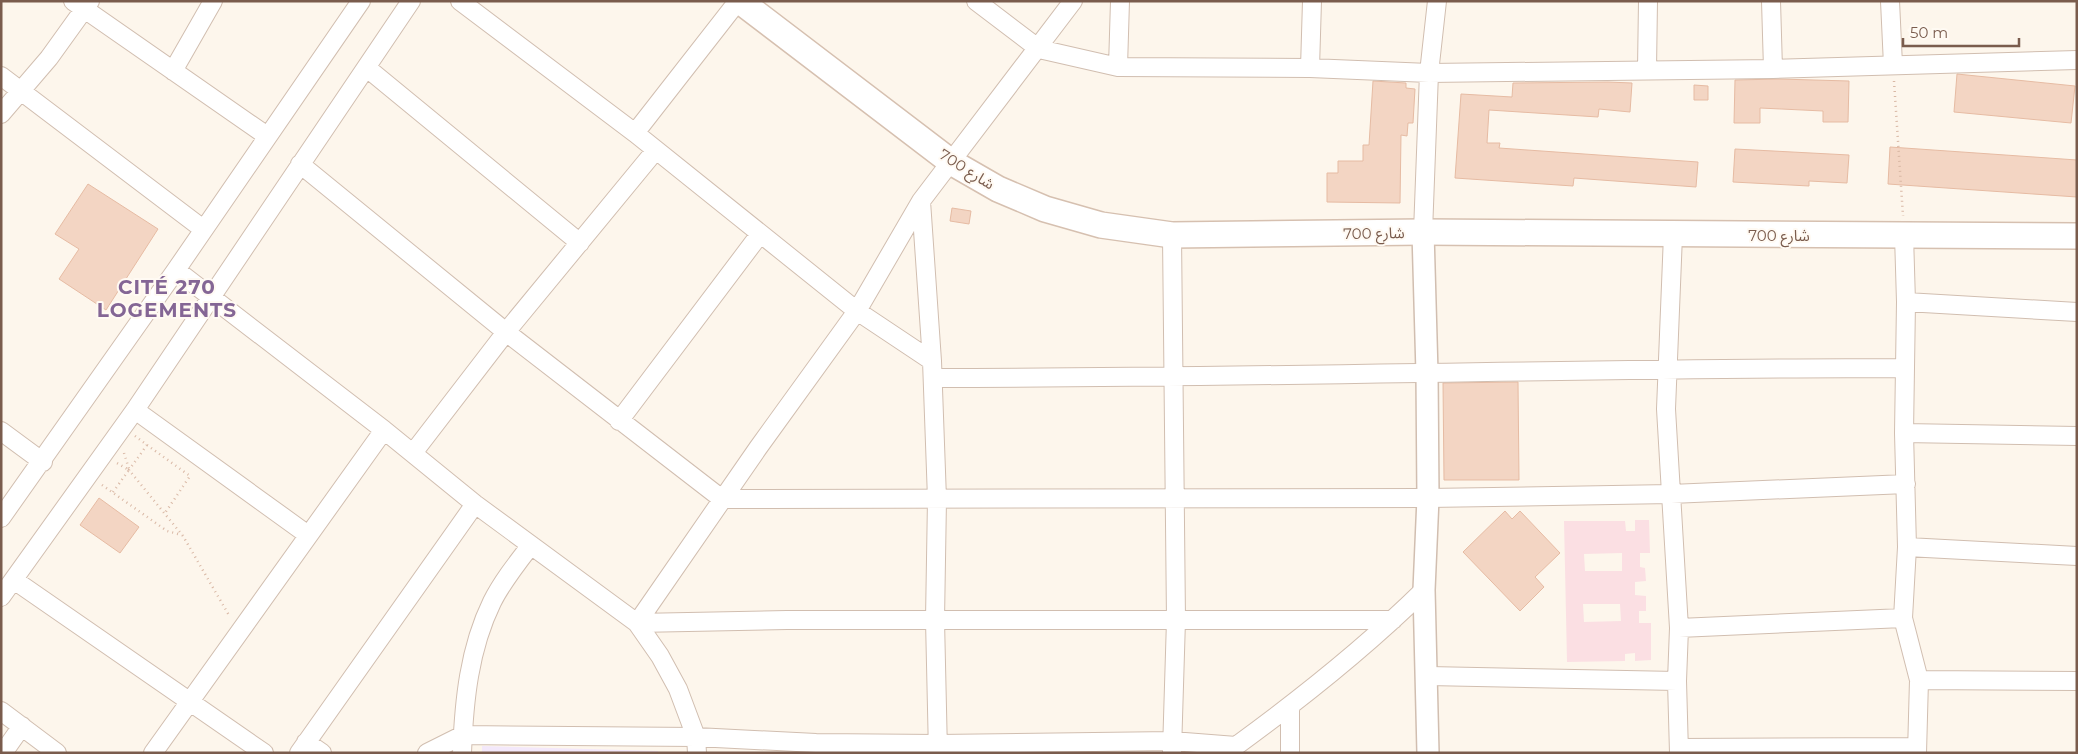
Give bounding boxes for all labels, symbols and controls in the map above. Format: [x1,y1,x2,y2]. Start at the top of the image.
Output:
scale bar [1903,15,2019,47]
text: 50 m [1910,23,1948,42]
street label: شارع 700 [934,145,998,196]
street label: شارع 700 [1343,223,1405,246]
street label: شارع 700 [1748,226,1810,248]
district label: CITÉ 270 LOGEMENTS [97,275,237,322]

